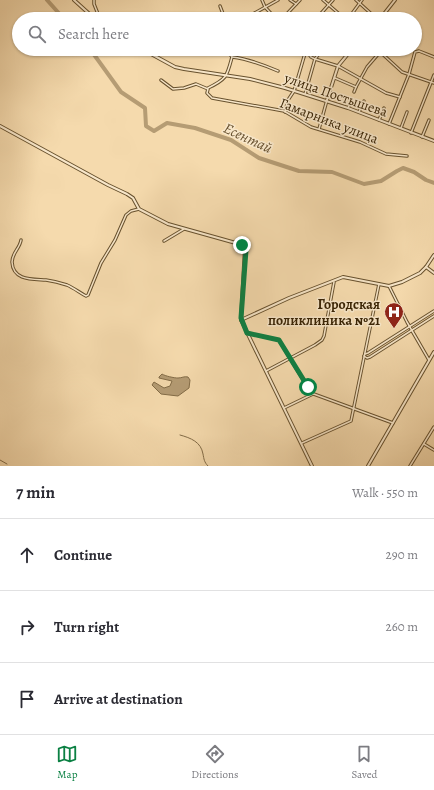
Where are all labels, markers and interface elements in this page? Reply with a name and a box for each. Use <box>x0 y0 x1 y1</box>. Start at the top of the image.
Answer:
search box <box>12 12 422 56</box>
icon: search <box>26 23 48 45</box>
text: Search here <box>58 24 129 44</box>
street label: улица Постышева <box>281 68 391 122</box>
street label: Гамарника улица <box>277 93 381 149</box>
water label: Есентай <box>220 118 276 158</box>
route end <box>233 236 251 254</box>
place label: Городская поликлиника №21 <box>268 295 380 330</box>
hospital icon: Городская поликлиника №21 <box>383 301 405 329</box>
route start <box>299 378 317 396</box>
text: 7 min <box>16 481 55 504</box>
text: Walk · 550 m <box>352 484 418 501</box>
icon: ahead <box>16 544 38 566</box>
text: Continue <box>54 545 112 565</box>
text: 290 m <box>386 546 418 563</box>
icon: right <box>16 616 38 638</box>
text: Turn right <box>54 617 119 637</box>
text: 260 m <box>385 618 418 635</box>
icon: arrive <box>16 688 38 710</box>
text: Arrive at destination <box>54 689 183 709</box>
tab: Map <box>56 743 78 782</box>
tab: Directions <box>191 743 239 782</box>
tab: Saved <box>351 743 378 782</box>

